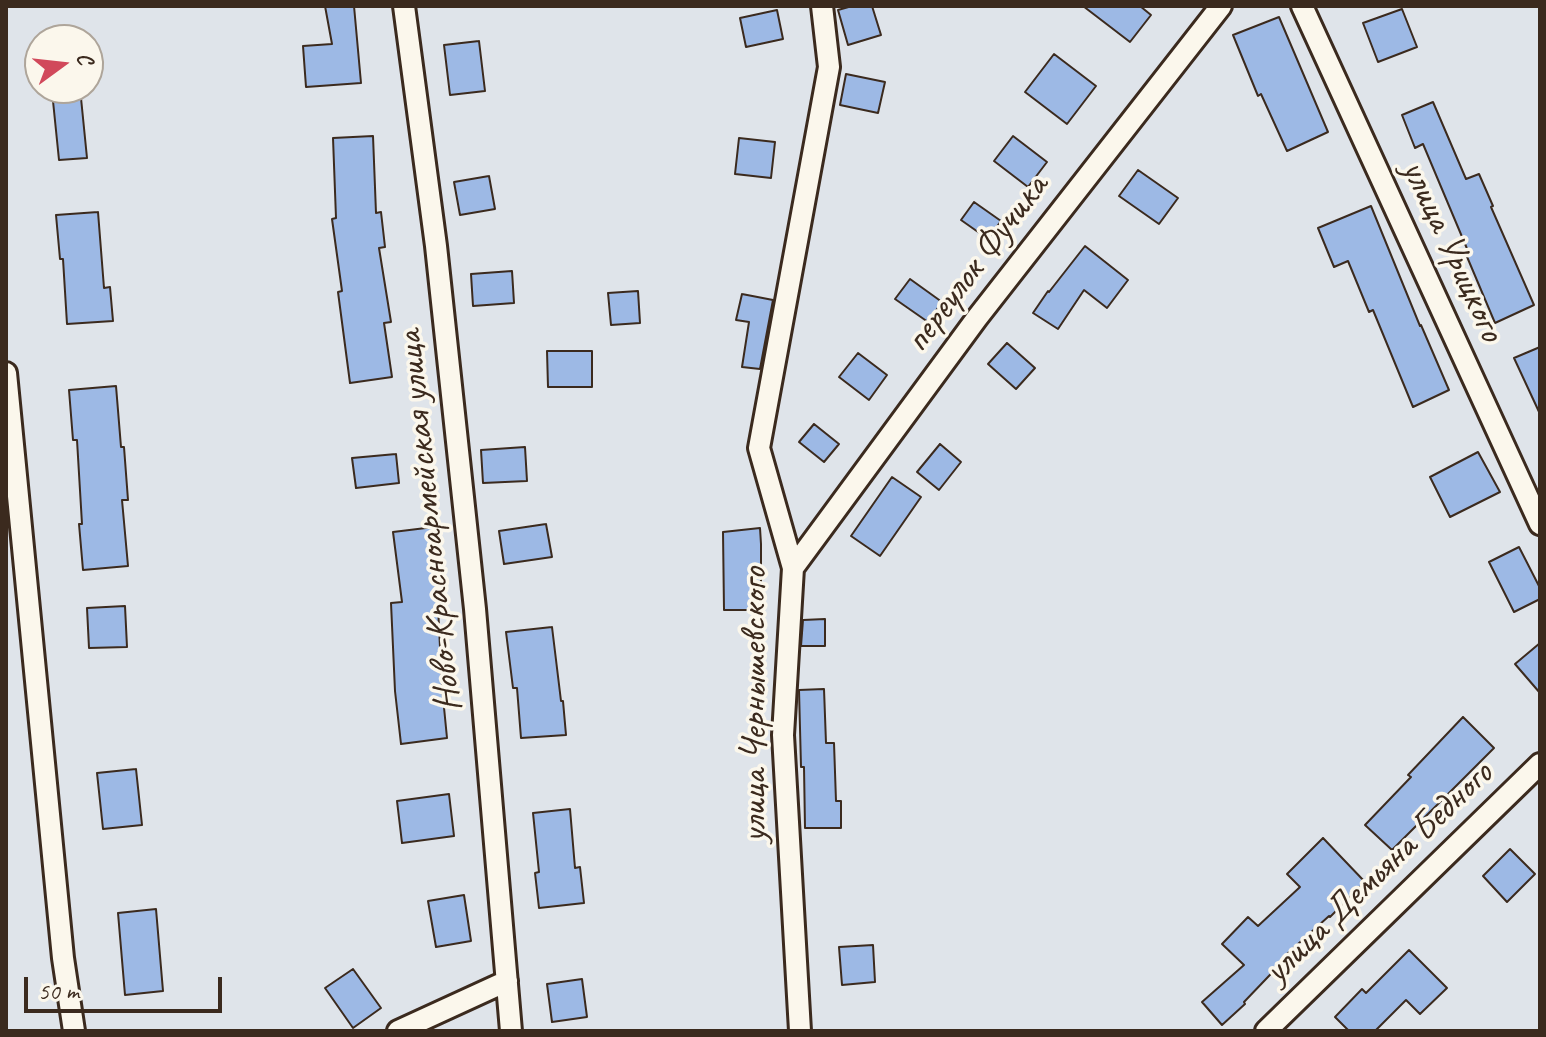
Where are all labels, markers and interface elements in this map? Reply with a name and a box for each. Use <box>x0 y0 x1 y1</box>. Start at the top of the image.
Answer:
north arrow <box>24 24 104 104</box>
text: С <box>70 49 100 67</box>
street label: улица Урицкого <box>1390 153 1514 349</box>
street label: переулок Фучика <box>895 166 1059 362</box>
street label: Ново-Красноармейская улица <box>387 328 473 714</box>
street label: улица Чернышевского <box>732 567 778 843</box>
street label: улица Демьяна Бедного <box>1255 752 1503 994</box>
scale bar <box>28 961 226 1011</box>
text: 50 m <box>38 976 79 1006</box>

